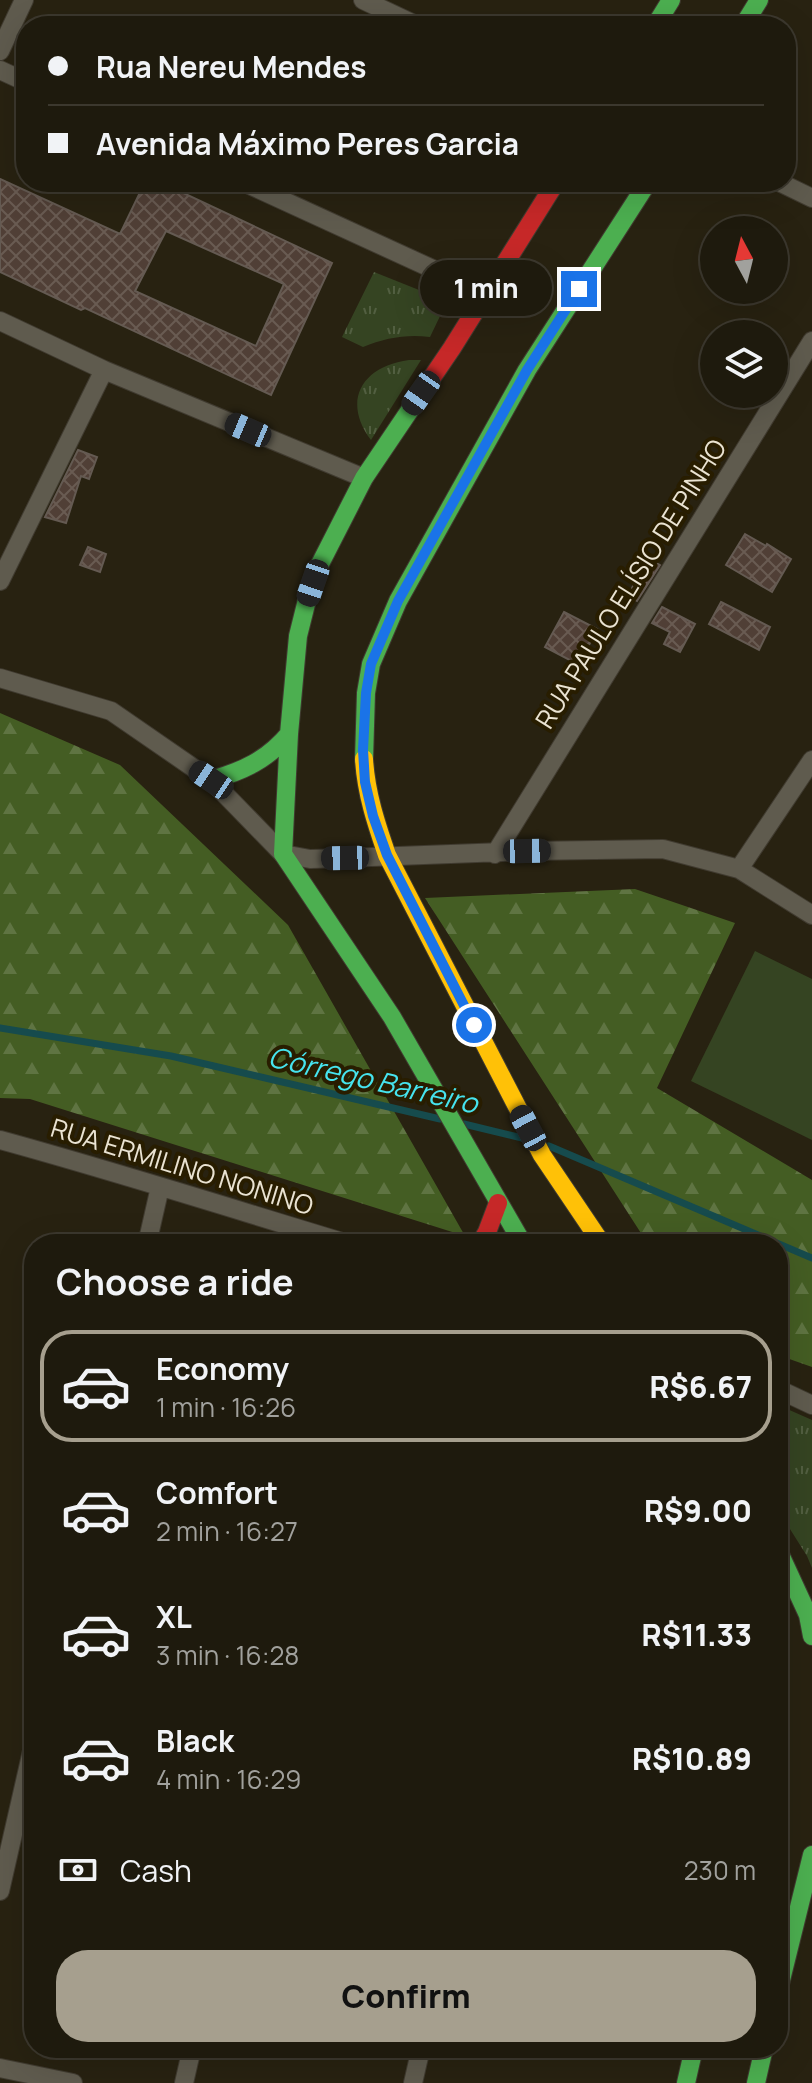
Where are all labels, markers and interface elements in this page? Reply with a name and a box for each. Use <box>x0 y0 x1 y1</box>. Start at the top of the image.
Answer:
text: Rua Nereu Mendes <box>96 46 367 87</box>
text: Avenida Máximo Peres Garcia <box>96 123 519 164</box>
north arrow <box>700 216 788 304</box>
map controls <box>700 216 788 408</box>
callout: 1 min <box>419 261 551 317</box>
text: 1 min <box>453 270 519 306</box>
route end <box>561 271 597 307</box>
button: layers <box>700 320 788 408</box>
car <box>397 366 445 420</box>
car <box>221 410 275 450</box>
street label: RUA PAULO ELÍSIO DE PINHO <box>526 432 734 735</box>
car <box>294 556 332 610</box>
car <box>184 757 238 803</box>
car <box>503 839 551 863</box>
car <box>321 846 369 870</box>
route start <box>456 1007 492 1043</box>
water label: Córrego Barreiro <box>265 1036 483 1122</box>
car <box>506 1101 550 1155</box>
street label: RUA ERMILINO NONINO <box>47 1109 318 1223</box>
text: Choose a ride <box>56 1257 294 1306</box>
text: Economy <box>156 1348 289 1389</box>
icon: car <box>60 1350 132 1422</box>
text: R$6.67 <box>649 1366 752 1407</box>
text: 1 min · 16:26 <box>156 1389 296 1425</box>
text: Comfort <box>156 1472 278 1513</box>
icon: car <box>60 1474 132 1546</box>
text: R$9.00 <box>644 1490 752 1531</box>
text: 2 min · 16:27 <box>156 1513 298 1549</box>
text: XL <box>156 1596 192 1637</box>
icon: car <box>60 1598 132 1670</box>
text: R$11.33 <box>642 1614 752 1655</box>
text: 3 min · 16:28 <box>156 1637 299 1673</box>
text: Black <box>156 1720 234 1761</box>
icon: car <box>60 1722 132 1794</box>
text: R$10.89 <box>632 1738 752 1779</box>
text: 4 min · 16:29 <box>156 1761 301 1797</box>
icon: cash <box>56 1848 100 1892</box>
text: Cash <box>120 1850 192 1891</box>
text: 230 m <box>684 1852 756 1888</box>
button: Confirm <box>56 1950 756 2042</box>

